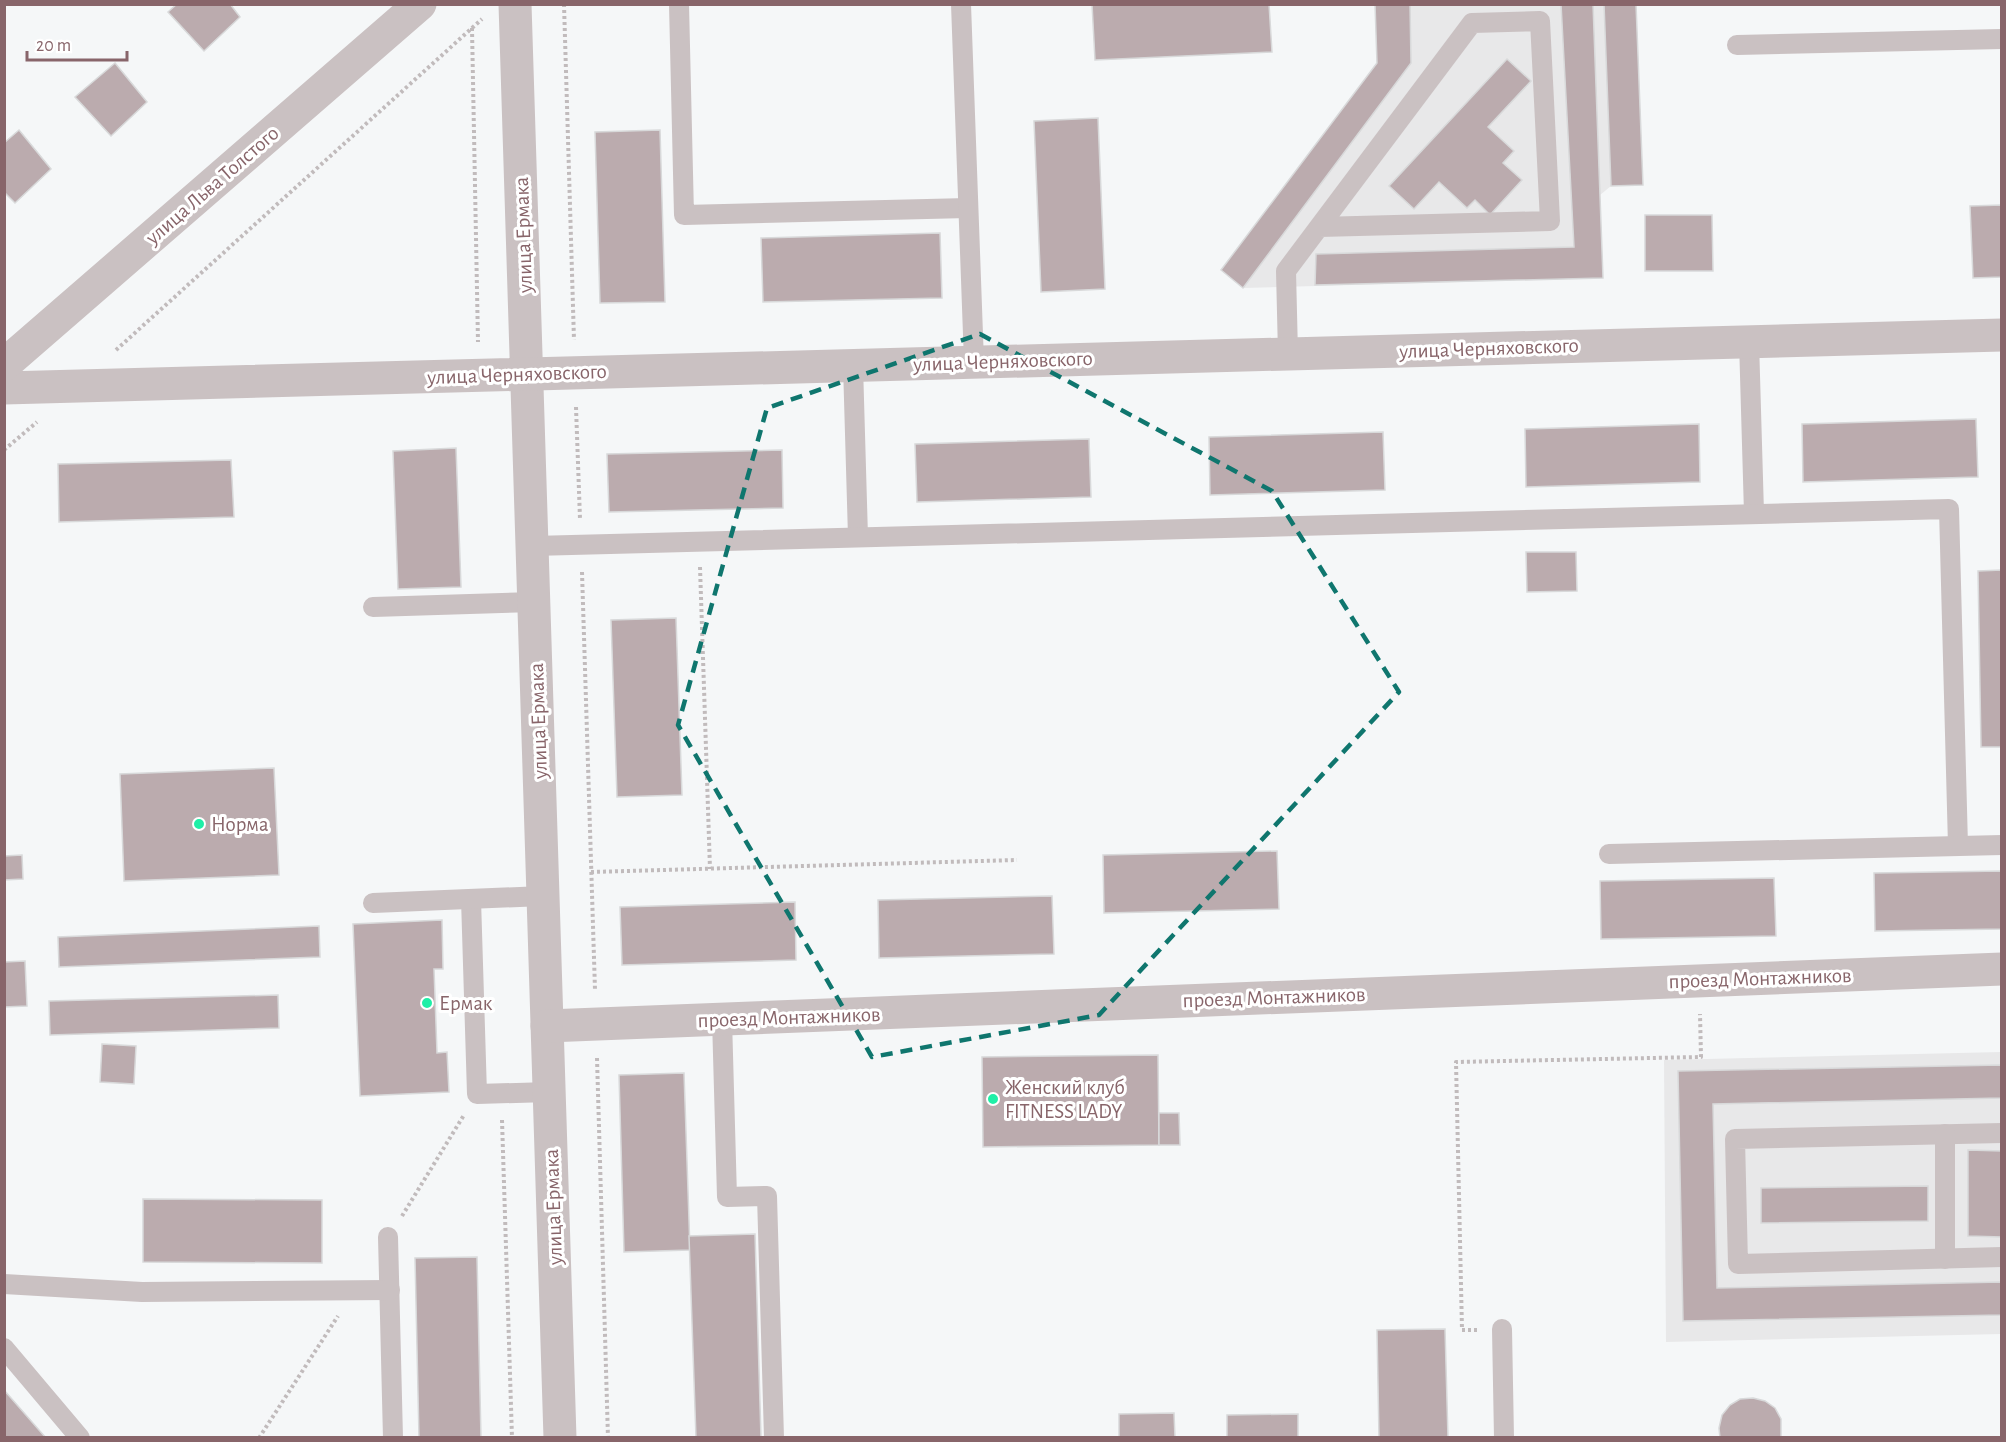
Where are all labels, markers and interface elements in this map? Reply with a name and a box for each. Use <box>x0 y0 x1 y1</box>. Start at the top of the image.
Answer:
scale bar <box>27 24 128 62</box>
text: 20 m <box>36 37 71 55</box>
street label: улица Льва Толстого <box>141 122 283 249</box>
street label: улица Ермака <box>511 176 536 294</box>
street label: улица Черняховского <box>1398 335 1579 362</box>
street label: улица Черняховского <box>912 348 1093 375</box>
street label: улица Черняховского <box>426 361 607 388</box>
street label: улица Ермака <box>526 662 551 780</box>
place label: Норма <box>211 814 269 835</box>
marker: Норма <box>192 817 206 831</box>
street label: проезд Монтажников <box>1668 965 1852 992</box>
street label: проезд Монтажников <box>1182 984 1366 1011</box>
place label: Ермак <box>439 993 493 1014</box>
marker: Ермак <box>420 996 434 1010</box>
street label: проезд Монтажников <box>697 1004 881 1031</box>
place label: Женский клуб FITNESS LADY <box>1005 1077 1125 1122</box>
marker: Женский клуб FITNESS LADY <box>986 1092 1000 1106</box>
street label: улица Ермака <box>541 1148 566 1266</box>

